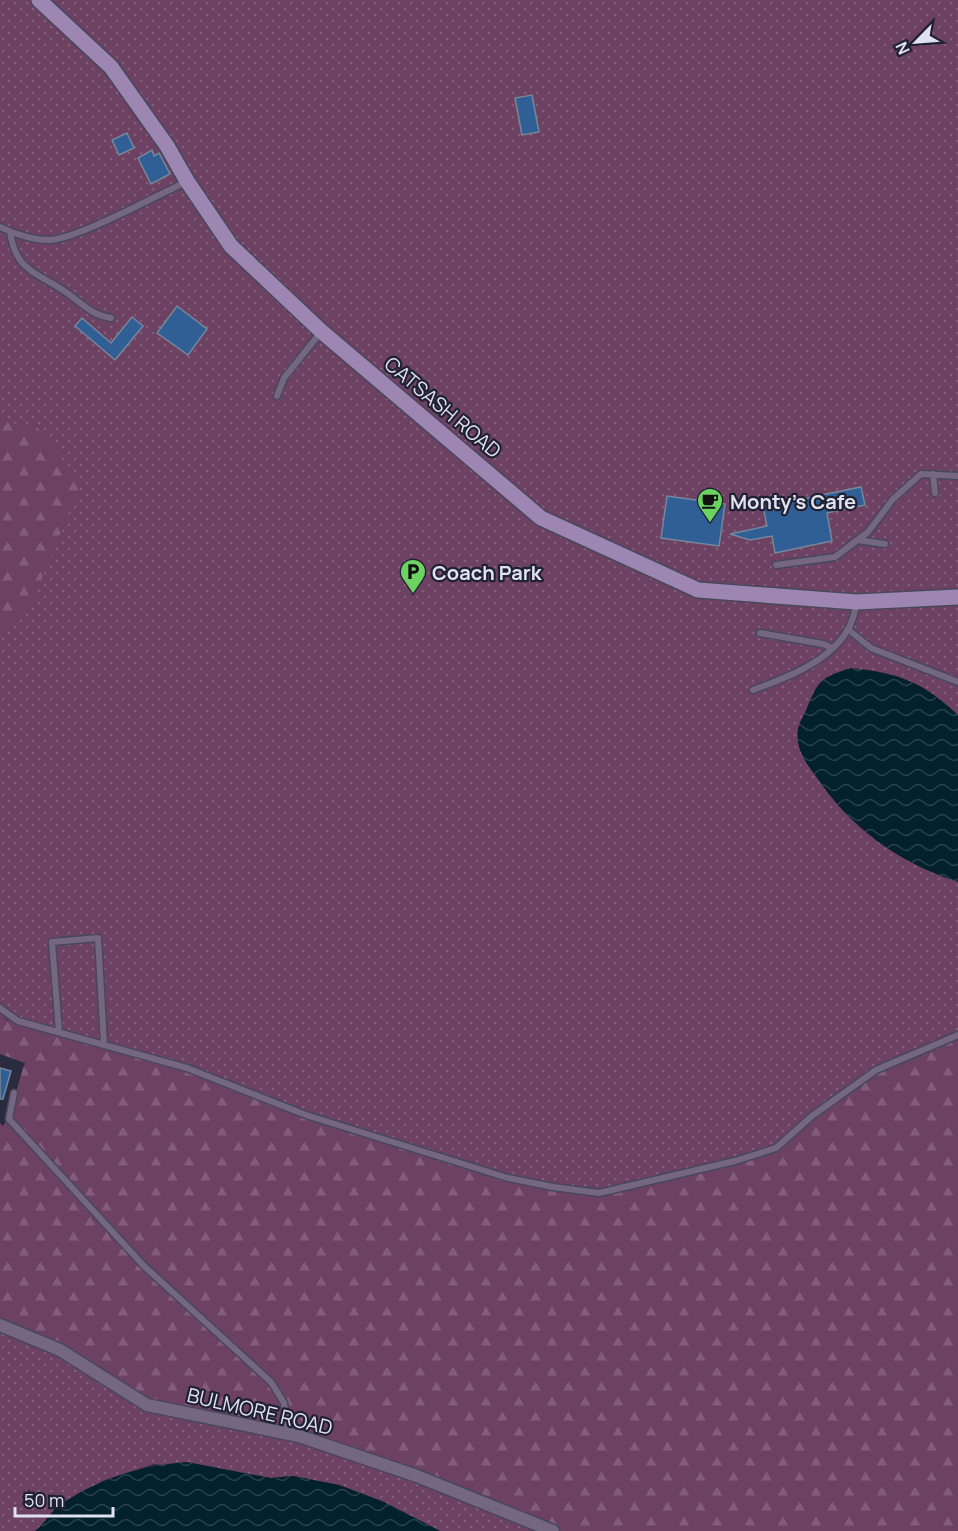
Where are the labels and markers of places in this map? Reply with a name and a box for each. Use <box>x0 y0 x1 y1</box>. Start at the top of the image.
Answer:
cafe icon: Monty's Cafe <box>695 486 725 524</box>
place label: Monty's Cafe <box>730 488 856 515</box>
parking icon: Coach Park <box>398 557 428 595</box>
place label: Coach Park <box>432 559 543 586</box>

